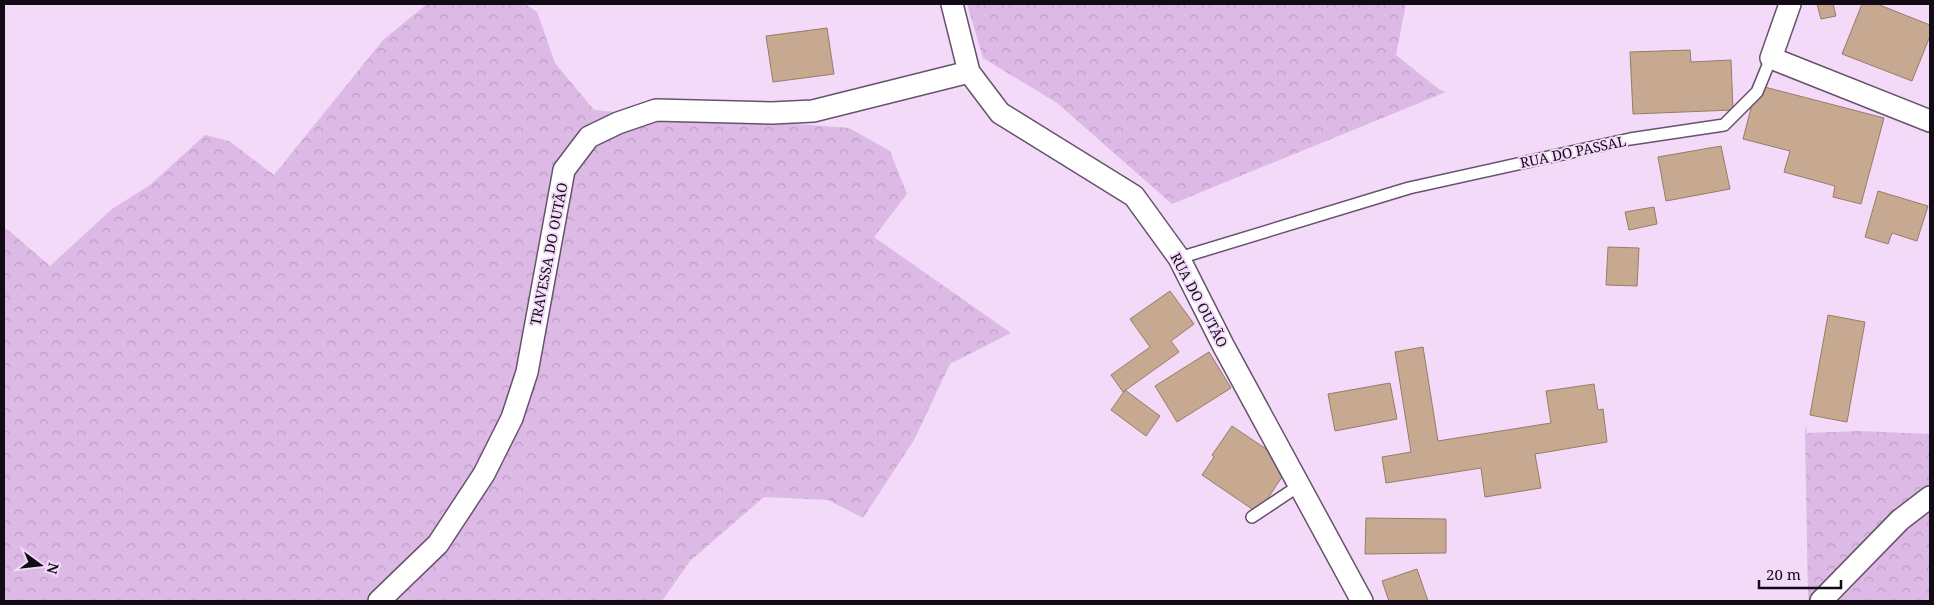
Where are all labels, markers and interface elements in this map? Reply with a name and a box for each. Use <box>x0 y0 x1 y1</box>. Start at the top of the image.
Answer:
street label: RUA DO PASSAL <box>1518 131 1628 172</box>
street label: TRAVESSA DO OUTÃO <box>525 181 572 327</box>
street label: RUA DO OUTÃO <box>1166 249 1232 350</box>
north arrow <box>15 540 65 590</box>
scale bar <box>1759 558 1842 590</box>
text: N <box>42 561 64 576</box>
text: 20 m <box>1766 564 1801 584</box>

